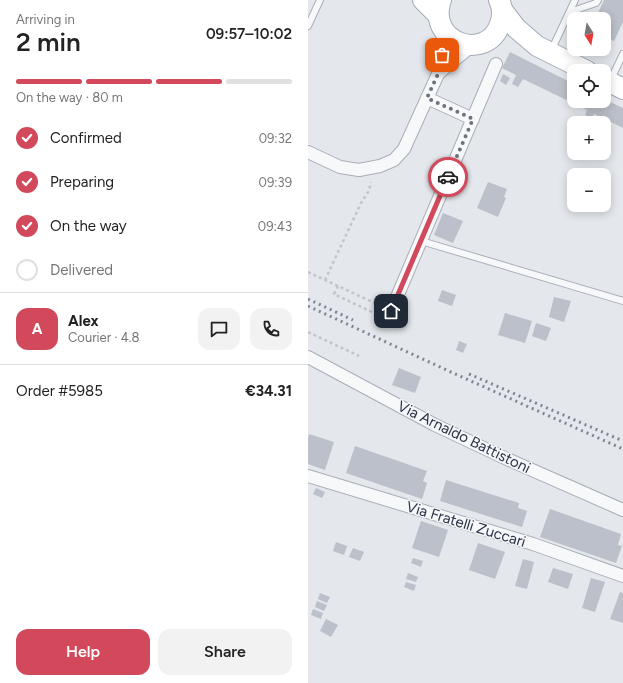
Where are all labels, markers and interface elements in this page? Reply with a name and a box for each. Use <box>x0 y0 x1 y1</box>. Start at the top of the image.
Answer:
text: Arriving in <box>16 12 75 27</box>
north arrow <box>567 12 611 56</box>
map controls <box>567 12 611 212</box>
text: 09:57–10:02 <box>206 25 292 43</box>
text: 2 min <box>16 26 81 58</box>
pin <box>425 38 459 72</box>
icon: bag <box>431 44 453 66</box>
button: locate <box>567 64 611 108</box>
text: On the way · 80 m <box>16 90 123 105</box>
button: + <box>567 116 611 160</box>
icon: check <box>16 127 38 149</box>
text: Confirmed <box>50 129 122 147</box>
text: 09:32 <box>259 131 292 146</box>
courier <box>428 157 468 197</box>
icon: car <box>437 166 459 188</box>
button: − <box>567 168 611 212</box>
icon: check <box>16 171 38 193</box>
text: Preparing <box>50 173 114 191</box>
text: 09:39 <box>259 175 292 190</box>
icon: check <box>16 215 38 237</box>
text: On the way <box>50 217 127 235</box>
text: 09:43 <box>258 219 292 234</box>
text: Delivered <box>50 261 113 279</box>
pin <box>374 294 408 328</box>
icon: home <box>380 300 402 322</box>
button: chat <box>198 308 240 350</box>
button: phone <box>250 308 292 350</box>
text: Alex <box>68 312 98 330</box>
text: A <box>32 320 42 338</box>
text: Courier · 4.8 <box>68 330 140 345</box>
text: Order #5985 <box>16 382 103 400</box>
text: €34.31 <box>245 382 292 400</box>
street label: Via Arnaldo Battistoni <box>395 397 533 477</box>
street label: Via Fratelli Zuccari <box>404 497 528 551</box>
button: Help <box>16 629 150 675</box>
button: Share <box>158 629 292 675</box>

